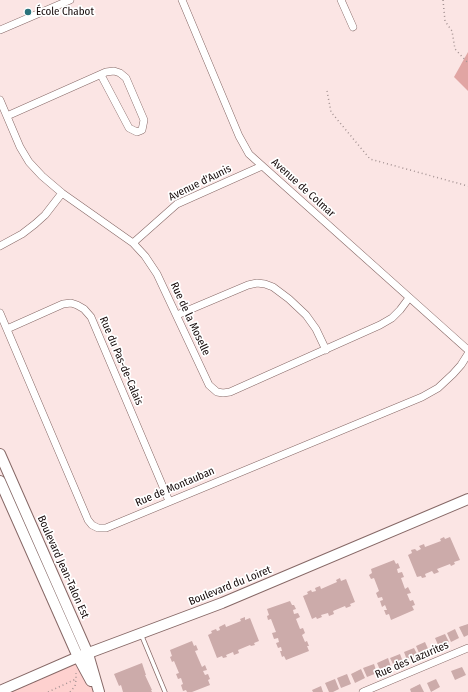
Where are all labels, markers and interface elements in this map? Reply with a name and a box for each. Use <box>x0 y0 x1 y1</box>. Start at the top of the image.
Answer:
place label: École Chabot <box>36 5 94 19</box>
marker: École Chabot <box>23 7 33 17</box>
street label: Avenue de Colmar <box>268 156 338 220</box>
street label: Avenue d'Aunis <box>166 162 234 204</box>
street label: Rue de la Moselle <box>167 280 213 358</box>
street label: Rue du Pas-de-Calais <box>96 315 146 407</box>
street label: Rue de Montauban <box>133 464 217 510</box>
street label: Boulevard Jean-Talon Est <box>34 514 92 620</box>
street label: Boulevard du Loiret <box>187 563 273 609</box>
street label: Rue des Lazurites <box>373 639 451 681</box>

